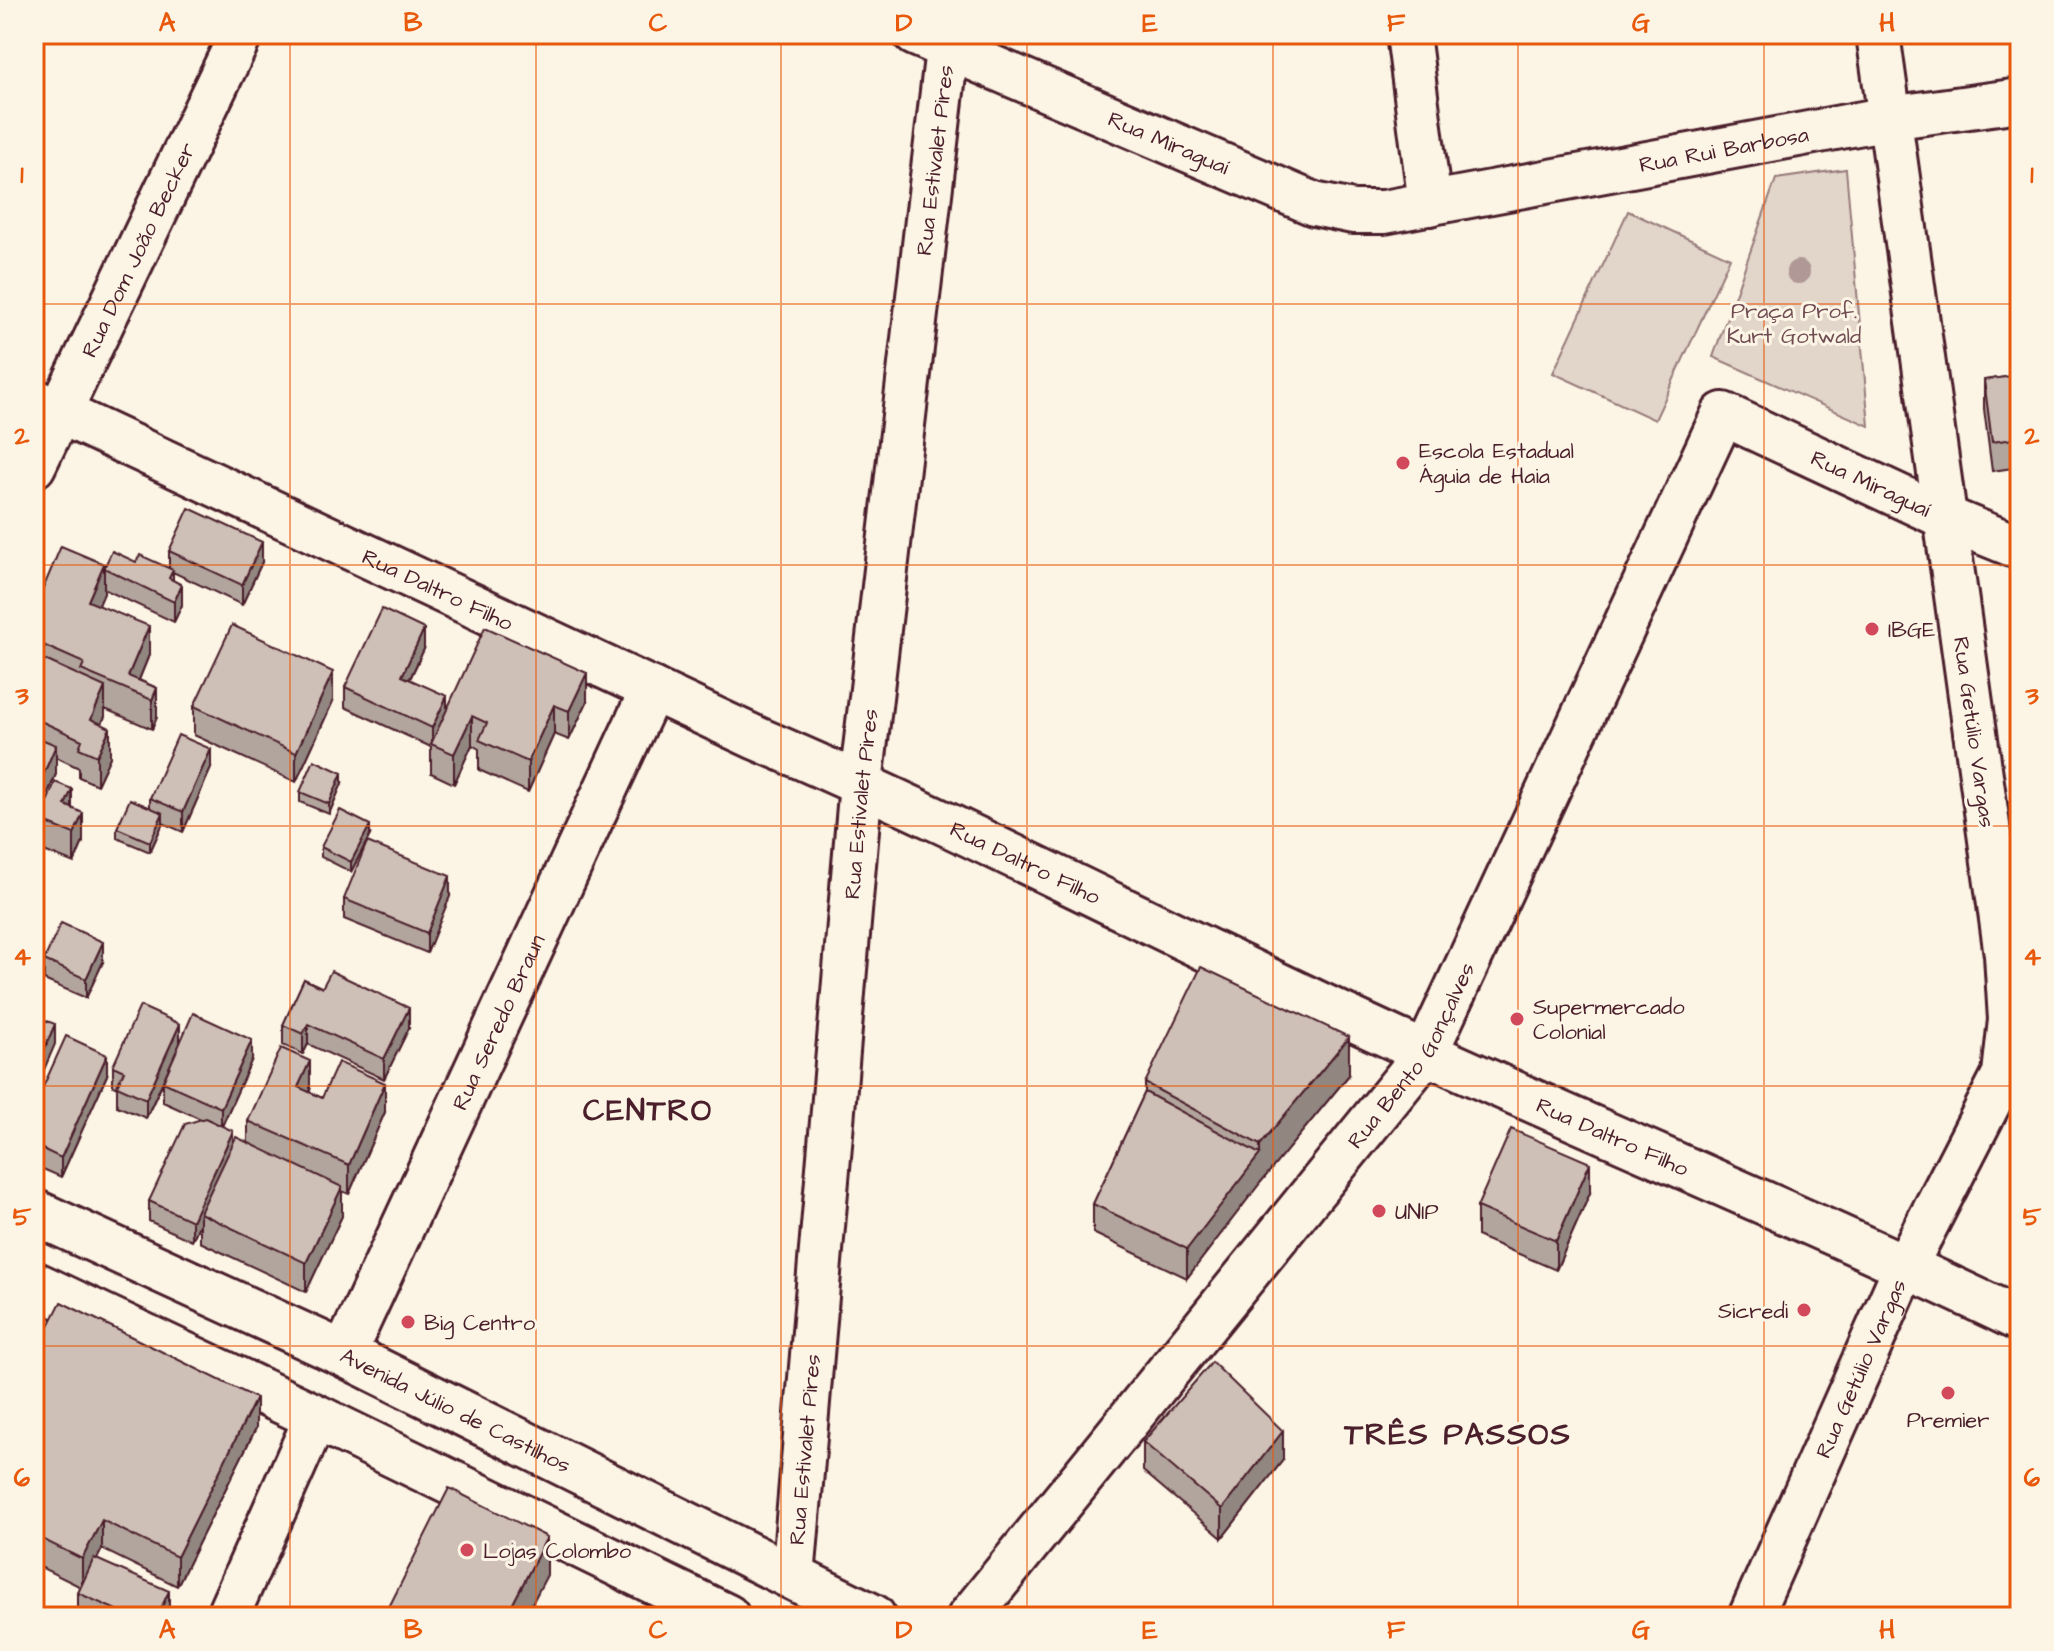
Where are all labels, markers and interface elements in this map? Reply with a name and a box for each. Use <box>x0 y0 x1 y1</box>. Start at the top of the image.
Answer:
text: A <box>159 5 176 41</box>
text: B <box>404 5 423 41</box>
text: C <box>649 5 668 41</box>
text: D <box>896 5 913 41</box>
text: E <box>1142 5 1158 41</box>
text: F <box>1387 5 1406 41</box>
text: G <box>1632 5 1650 41</box>
text: H <box>1879 5 1895 41</box>
street label: Rua Estivalet Pires <box>909 63 962 257</box>
street label: Rua Miraguaí <box>1103 104 1234 183</box>
street label: Rua Rui Barbosa <box>1637 119 1811 181</box>
street label: Rua Dom João Becker <box>74 138 204 363</box>
text: 1 <box>20 157 24 193</box>
text: 1 <box>2030 157 2034 193</box>
park label: Praça Prof. Kurt Gotwald <box>1727 296 1861 352</box>
text: 2 <box>14 418 30 454</box>
text: 2 <box>2024 418 2040 454</box>
place label: Escola Estadual Águia de Haia <box>1419 436 1574 493</box>
street label: Rua Miraguaí <box>1806 443 1936 526</box>
marker: Escola Estadual Águia de Haia <box>1394 454 1412 472</box>
street label: Rua Daltro Filho <box>357 542 518 639</box>
place label: IBGE <box>1888 615 1935 646</box>
marker: IBGE <box>1863 620 1881 638</box>
street label: Rua Getúlio Vargas <box>1944 635 2002 830</box>
text: 3 <box>14 678 29 714</box>
text: 3 <box>2024 678 2039 714</box>
street label: Rua Estivalet Pires <box>837 707 887 901</box>
street label: Rua Daltro Filho <box>945 814 1106 913</box>
street label: Rua Seredo Braun <box>445 930 553 1116</box>
text: 4 <box>13 939 31 975</box>
text: 4 <box>2023 939 2041 975</box>
street label: Rua Bento Gonçalves <box>1341 958 1483 1156</box>
place label: Supermercado Colonial <box>1533 992 1685 1048</box>
marker: Supermercado Colonial <box>1508 1010 1526 1028</box>
district label: CENTRO <box>583 1090 713 1132</box>
street label: Rua Daltro Filho <box>1531 1090 1694 1185</box>
place label: UNIP <box>1395 1197 1439 1228</box>
text: 5 <box>13 1199 32 1235</box>
text: 5 <box>2023 1199 2042 1235</box>
marker: UNIP <box>1370 1202 1388 1220</box>
street label: Rua Getúlio Vargas <box>1808 1275 1915 1463</box>
place label: Sicredi <box>1718 1296 1788 1327</box>
marker: Sicredi <box>1795 1301 1813 1319</box>
place label: Big Centro <box>424 1308 536 1340</box>
marker: Big Centro <box>399 1313 417 1331</box>
street label: Avenida Júlio de Castilhos <box>335 1341 576 1481</box>
street label: Rua Estivalet Pires <box>782 1353 829 1546</box>
marker: Premier <box>1939 1384 1957 1402</box>
place label: Premier <box>1907 1405 1989 1436</box>
district label: TRÊS PASSOS <box>1343 1414 1572 1456</box>
text: 6 <box>14 1460 31 1496</box>
text: 6 <box>2024 1460 2041 1496</box>
place label: Lojas Colombo <box>483 1536 632 1567</box>
marker: Lojas Colombo <box>458 1541 476 1559</box>
text: A <box>159 1612 176 1648</box>
text: B <box>404 1612 423 1648</box>
text: C <box>649 1612 668 1648</box>
text: D <box>896 1612 913 1648</box>
text: E <box>1142 1612 1158 1648</box>
text: F <box>1387 1612 1406 1648</box>
text: G <box>1632 1612 1650 1648</box>
text: H <box>1879 1612 1895 1648</box>

